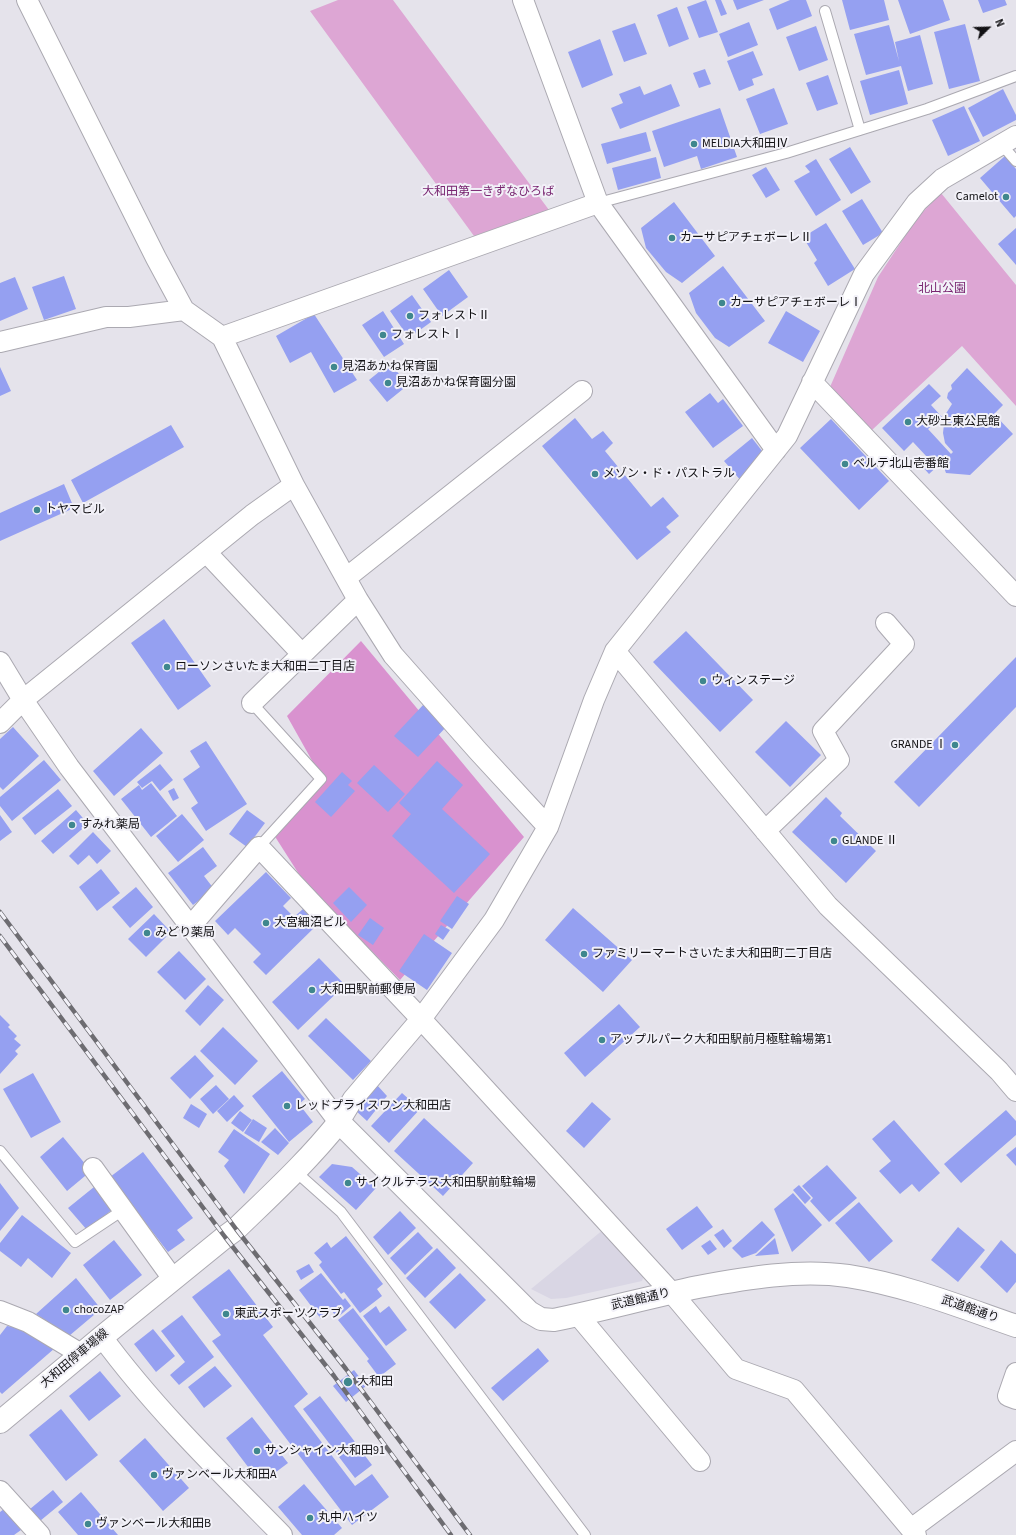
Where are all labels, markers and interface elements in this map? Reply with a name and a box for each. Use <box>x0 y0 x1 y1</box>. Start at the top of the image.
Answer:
north arrow <box>968 8 1008 48</box>
text: N <box>991 17 1008 29</box>
place label: MELDIA大和田Ⅳ <box>702 137 788 151</box>
marker: MELDIA大和田Ⅳ <box>689 139 699 149</box>
park label: 大和田第一きずなひろば <box>422 185 554 199</box>
place label: Camelot <box>956 190 998 204</box>
marker: Camelot <box>1001 192 1011 202</box>
place label: カーサピアチェボーレⅡ <box>680 231 812 245</box>
marker: カーサピアチェボーレⅡ <box>667 233 677 243</box>
park label: 北山公園 <box>918 282 966 296</box>
place label: カーサピアチェボーレⅠ <box>730 296 862 310</box>
marker: カーサピアチェボーレⅠ <box>717 298 727 308</box>
place label: フォレストⅡ <box>418 309 490 323</box>
marker: フォレストⅡ <box>405 311 415 321</box>
place label: フォレストⅠ <box>391 328 463 342</box>
marker: フォレストⅠ <box>378 330 388 340</box>
place label: 見沼あかね保育園 <box>342 360 438 374</box>
marker: 見沼あかね保育園 <box>329 362 339 372</box>
place label: 見沼あかね保育園分園 <box>396 376 516 390</box>
marker: 見沼あかね保育園分園 <box>383 378 393 388</box>
place label: 大砂土東公民館 <box>916 415 1000 429</box>
marker: 大砂土東公民館 <box>903 417 913 427</box>
place label: ベルテ北山壱番館 <box>853 457 949 471</box>
marker: ベルテ北山壱番館 <box>840 459 850 469</box>
place label: メゾン・ド・パストラル <box>603 467 735 481</box>
marker: メゾン・ド・パストラル <box>590 469 600 479</box>
place label: トヤマビル <box>45 503 105 517</box>
marker: トヤマビル <box>32 505 42 515</box>
place label: ローソンさいたま大和田二丁目店 <box>175 660 355 674</box>
marker: ローソンさいたま大和田二丁目店 <box>162 662 172 672</box>
place label: ウィンステージ <box>711 674 795 688</box>
marker: ウィンステージ <box>698 676 708 686</box>
place label: GRANDE Ⅰ <box>890 738 947 752</box>
marker: GRANDE Ⅰ <box>950 740 960 750</box>
place label: すみれ薬局 <box>80 818 140 832</box>
marker: すみれ薬局 <box>67 820 77 830</box>
place label: GLANDE Ⅱ <box>842 834 898 848</box>
marker: GLANDE Ⅱ <box>829 836 839 846</box>
place label: 大宮細沼ビル <box>274 916 346 930</box>
marker: 大宮細沼ビル <box>261 918 271 928</box>
place label: みどり薬局 <box>155 926 215 940</box>
marker: みどり薬局 <box>142 928 152 938</box>
place label: ファミリーマートさいたま大和田町二丁目店 <box>592 947 832 961</box>
marker: ファミリーマートさいたま大和田町二丁目店 <box>579 949 589 959</box>
place label: 大和田駅前郵便局 <box>320 983 416 997</box>
marker: 大和田駅前郵便局 <box>307 985 317 995</box>
place label: アップルパーク大和田駅前月極駐輪場第1 <box>610 1033 832 1047</box>
marker: アップルパーク大和田駅前月極駐輪場第1 <box>597 1035 607 1045</box>
place label: レッドプライスワン大和田店 <box>295 1099 451 1113</box>
marker: レッドプライスワン大和田店 <box>282 1101 292 1111</box>
place label: サイクルテラス大和田駅前駐輪場 <box>356 1176 536 1190</box>
marker: サイクルテラス大和田駅前駐輪場 <box>343 1178 353 1188</box>
street label: 武道館通り <box>610 1286 672 1314</box>
street label: 武道館通り <box>939 1293 1001 1327</box>
place label: chocoZAP <box>74 1303 124 1317</box>
marker: chocoZAP <box>61 1305 71 1315</box>
place label: 東武スポーツクラブ <box>234 1307 342 1321</box>
marker: 東武スポーツクラブ <box>221 1309 231 1319</box>
street label: 大和田停車場線 <box>38 1326 112 1392</box>
place label: 大和田 <box>357 1375 393 1389</box>
marker: 大和田 <box>342 1376 354 1388</box>
place label: サンシャイン大和田91 <box>265 1444 385 1458</box>
marker: サンシャイン大和田91 <box>252 1446 262 1456</box>
place label: ヴァンベール大和田A <box>162 1468 277 1482</box>
marker: ヴァンベール大和田A <box>149 1470 159 1480</box>
place label: 丸中ハイツ <box>318 1511 378 1525</box>
marker: 丸中ハイツ <box>305 1513 315 1523</box>
place label: ヴァンベール大和田B <box>96 1517 211 1531</box>
marker: ヴァンベール大和田B <box>83 1519 93 1529</box>

